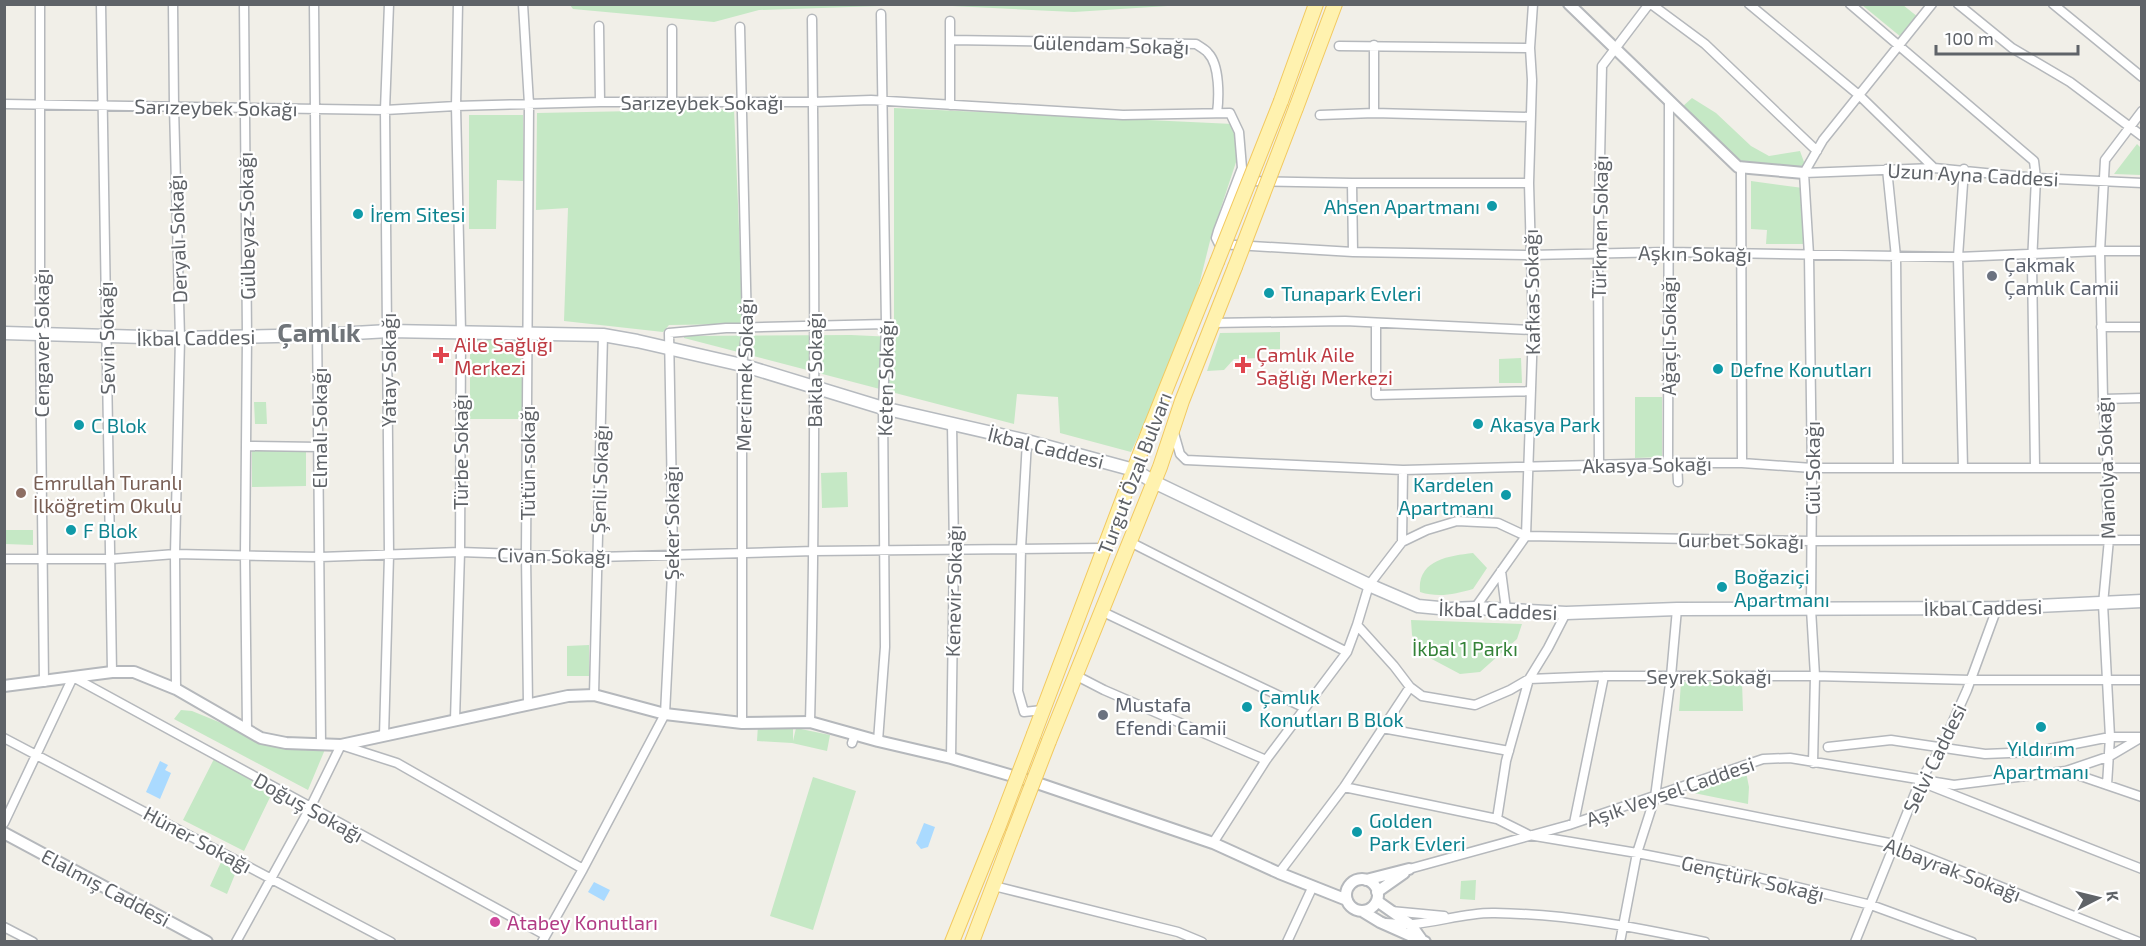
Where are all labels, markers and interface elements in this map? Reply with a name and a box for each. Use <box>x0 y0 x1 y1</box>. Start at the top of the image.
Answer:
scale bar <box>1936 18 2078 56</box>
text: 100 m <box>1945 27 1994 49</box>
street label: Gülendam Sokağı <box>1032 29 1190 59</box>
street label: Sarızeybek Sokağı <box>620 90 784 114</box>
street label: Sarızeybek Sokağı <box>134 94 298 120</box>
street label: Gülbeyaz Sokağı <box>233 152 259 300</box>
street label: Türkmen Sokağı <box>1586 155 1612 299</box>
street label: Uzun Ayna Caddesi <box>1887 158 2059 190</box>
street label: Deryalı Sokağı <box>163 174 191 304</box>
place label: Ahsen Apartmanı <box>1324 194 1480 218</box>
marker: Ahsen Apartmanı <box>1485 199 1499 213</box>
place label: İrem Sitesi <box>370 202 465 226</box>
marker: İrem Sitesi <box>351 207 365 221</box>
street label: Kafkas Sokağı <box>1518 229 1544 355</box>
street label: Aşkın Sokağı <box>1638 240 1752 267</box>
place label: Çakmak Çamlık Camii <box>2004 252 2119 300</box>
street label: Cengaver Sokağı <box>29 269 53 417</box>
marker: Çakmak Çamlık Camii <box>1985 269 1999 283</box>
street label: Ağaçlı Sokağı <box>1656 276 1681 396</box>
street label: Sevin Sokağı <box>93 281 119 395</box>
place label: Tunapark Evleri <box>1281 281 1421 305</box>
marker: Tunapark Evleri <box>1262 286 1276 300</box>
street label: Mercimek Sokağı <box>731 298 757 452</box>
street label: Yatay Sokağı <box>376 313 400 427</box>
street label: Bakla Sokağı <box>802 313 826 427</box>
district label: Çamlık <box>277 316 361 349</box>
street label: Keten Sokağı <box>872 319 898 437</box>
street label: İkbal Caddesi <box>136 324 256 350</box>
place label: Aile Sağlığı Merkezi <box>454 332 553 379</box>
place label: Çamlık Aile Sağlığı Merkezi <box>1256 342 1393 389</box>
marker: Aile Sağlığı Merkezi <box>432 346 450 364</box>
marker: Çamlık Aile Sağlığı Merkezi <box>1234 356 1252 374</box>
place label: Defne Konutları <box>1730 357 1872 381</box>
marker: Defne Konutları <box>1711 362 1725 376</box>
street label: Elmalı Sokağı <box>307 368 331 488</box>
street label: Turgut Özal Bulvarı <box>1092 388 1176 558</box>
street label: Türbe Sokağı <box>448 394 472 510</box>
street label: Manolya Sokağı <box>2091 396 2119 540</box>
street label: Tütün sokağı <box>515 405 539 521</box>
place label: Akasya Park <box>1490 412 1601 436</box>
place label: C Blok <box>91 413 147 437</box>
marker: Akasya Park <box>1471 417 1485 431</box>
marker: C Blok <box>72 418 86 432</box>
street label: İkbal Caddesi <box>985 421 1107 473</box>
street label: Gül Sokağı <box>1800 421 1824 515</box>
street label: Şenli Sokağı <box>585 424 614 534</box>
street label: Akasya Sokağı <box>1582 451 1712 477</box>
street label: Şeker Sokağı <box>659 466 684 580</box>
place label: Emrullah Turanlı İlköğretim Okulu <box>33 470 182 517</box>
place label: Kardelen Apartmanı <box>1398 472 1494 519</box>
marker: Emrullah Turanlı İlköğretim Okulu <box>14 486 28 500</box>
marker: Kardelen Apartmanı <box>1499 488 1513 502</box>
place label: F Blok <box>83 518 138 542</box>
marker: F Blok <box>64 523 78 537</box>
street label: Kenevir Sokağı <box>940 525 966 657</box>
street label: Gurbet Sokağı <box>1678 527 1804 553</box>
street label: Civan Sokağı <box>497 542 611 568</box>
place label: Boğaziçi Apartmanı <box>1734 564 1830 611</box>
marker: Boğaziçi Apartmanı <box>1715 580 1729 594</box>
street label: İkbal Caddesi <box>1923 594 2043 620</box>
street label: İkbal Caddesi <box>1438 596 1558 624</box>
park label: İkbal 1 Parkı <box>1412 636 1518 660</box>
street label: Seyrek Sokağı <box>1646 664 1772 688</box>
place label: Çamlık Konutları B Blok <box>1259 684 1404 731</box>
place label: Mustafa Efendi Camii <box>1115 692 1227 739</box>
street label: Selvi Caddesi <box>1897 699 1971 817</box>
marker: Çamlık Konutları B Blok <box>1240 700 1254 714</box>
marker: Mustafa Efendi Camii <box>1096 708 1110 722</box>
marker: Yıldırım Apartmanı <box>2034 720 2048 734</box>
place label: Yıldırım Apartmanı <box>1993 736 2089 783</box>
street label: Aşık Veysel Caddesi <box>1583 751 1758 832</box>
street label: Doğuş Sokağı <box>249 767 368 848</box>
street label: Hüner Sokağı <box>140 800 256 878</box>
place label: Golden Park Evleri <box>1369 808 1466 855</box>
marker: Golden Park Evleri <box>1350 825 1364 839</box>
street label: Albayrak Sokağı <box>1881 832 2025 906</box>
street label: Elalmış Caddesi <box>37 843 174 932</box>
street label: Gençtürk Sokağı <box>1679 850 1827 907</box>
north arrow <box>2068 868 2128 928</box>
text: K <box>2103 890 2124 903</box>
place label: Atabey Konutları <box>507 910 658 934</box>
marker: Atabey Konutları <box>488 915 502 929</box>

